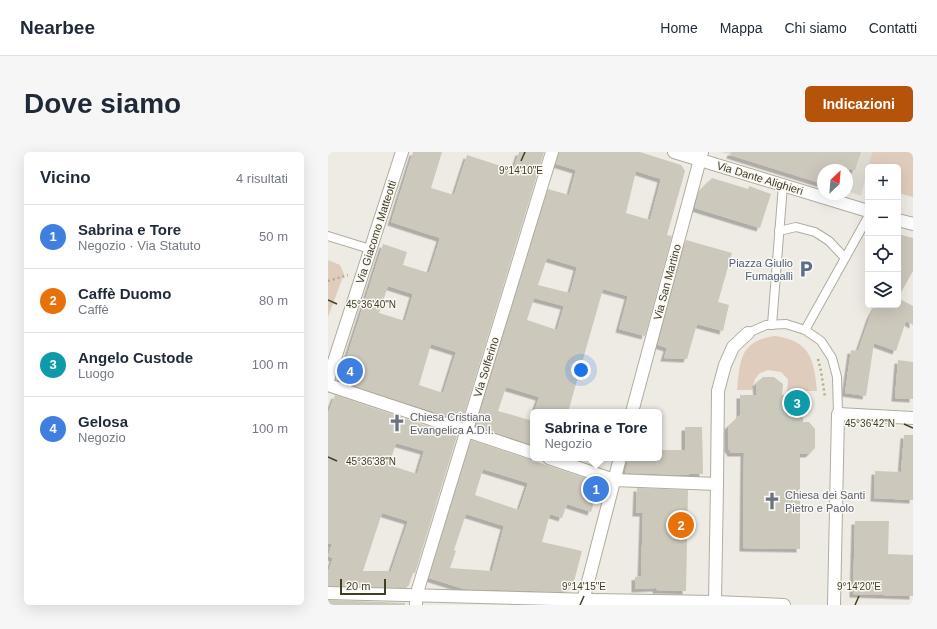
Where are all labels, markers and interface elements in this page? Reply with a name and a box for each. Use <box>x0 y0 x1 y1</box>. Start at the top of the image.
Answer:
text: Nearbee <box>20 17 95 38</box>
text: Home <box>660 20 698 36</box>
text: Mappa <box>720 20 763 36</box>
text: Chi siamo <box>785 20 847 36</box>
text: Contatti <box>869 20 917 36</box>
button: Indicazioni <box>805 86 913 122</box>
text: Dove siamo <box>24 88 181 119</box>
street label: Via Dante Alighieri <box>715 159 805 197</box>
north arrow <box>817 164 853 200</box>
map controls <box>865 164 901 308</box>
button: + <box>865 164 901 200</box>
text: 9°14'10"E <box>499 165 543 176</box>
text: Vicino <box>40 168 91 187</box>
text: 4 risultati <box>236 171 288 186</box>
street label: Via Giacomo Matteotti <box>354 179 398 285</box>
button: − <box>865 200 901 236</box>
text: Sabrina e Tore <box>78 221 181 238</box>
text: 1 <box>49 229 57 244</box>
text: 50 m <box>259 229 288 244</box>
button: locate <box>865 236 901 272</box>
text: Negozio · Via Statuto <box>78 238 201 253</box>
street label: Via San Martino <box>651 243 683 321</box>
place label: Piazza Giulio Fumagalli <box>729 257 793 282</box>
parking icon: Piazza Giulio Fumagalli <box>796 259 816 279</box>
button: layers <box>865 272 901 308</box>
text: Caffè Duomo <box>78 285 171 302</box>
text: 2 <box>49 293 57 308</box>
text: 80 m <box>259 293 288 308</box>
text: 45°36'40"N <box>346 299 396 310</box>
text: Caffè <box>78 302 109 317</box>
street label: Via Solferino <box>471 336 501 398</box>
text: Angelo Custode <box>78 349 193 366</box>
pin: 4 <box>337 356 363 386</box>
text: 3 <box>49 357 57 372</box>
text: 100 m <box>252 357 288 372</box>
your location <box>571 360 591 380</box>
text: Luogo <box>78 366 114 381</box>
pin: 3 <box>784 388 810 418</box>
popup <box>530 409 662 461</box>
place label: Chiesa Cristiana Evangelica A.D.I. <box>410 411 494 436</box>
text: Gelosa <box>78 413 128 430</box>
church icon: Chiesa Cristiana Evangelica A.D.I. <box>387 413 407 433</box>
text: 45°36'42"N <box>845 418 895 429</box>
text: Sabrina e Tore <box>544 419 648 436</box>
text: 4 <box>49 421 57 436</box>
text: 100 m <box>252 421 288 436</box>
text: Negozio <box>78 430 126 445</box>
text: Negozio <box>544 436 592 451</box>
text: 45°36'38"N <box>346 456 396 467</box>
pin: 1 <box>583 474 609 504</box>
place label: Chiesa dei Santi Pietro e Paolo <box>785 489 865 514</box>
church icon: Chiesa dei Santi Pietro e Paolo <box>762 491 782 511</box>
pin: 2 <box>668 510 694 540</box>
scale bar <box>340 577 386 596</box>
text: 20 m <box>346 580 370 592</box>
text: 9°14'15"E <box>562 581 606 592</box>
text: 9°14'20"E <box>837 581 881 592</box>

